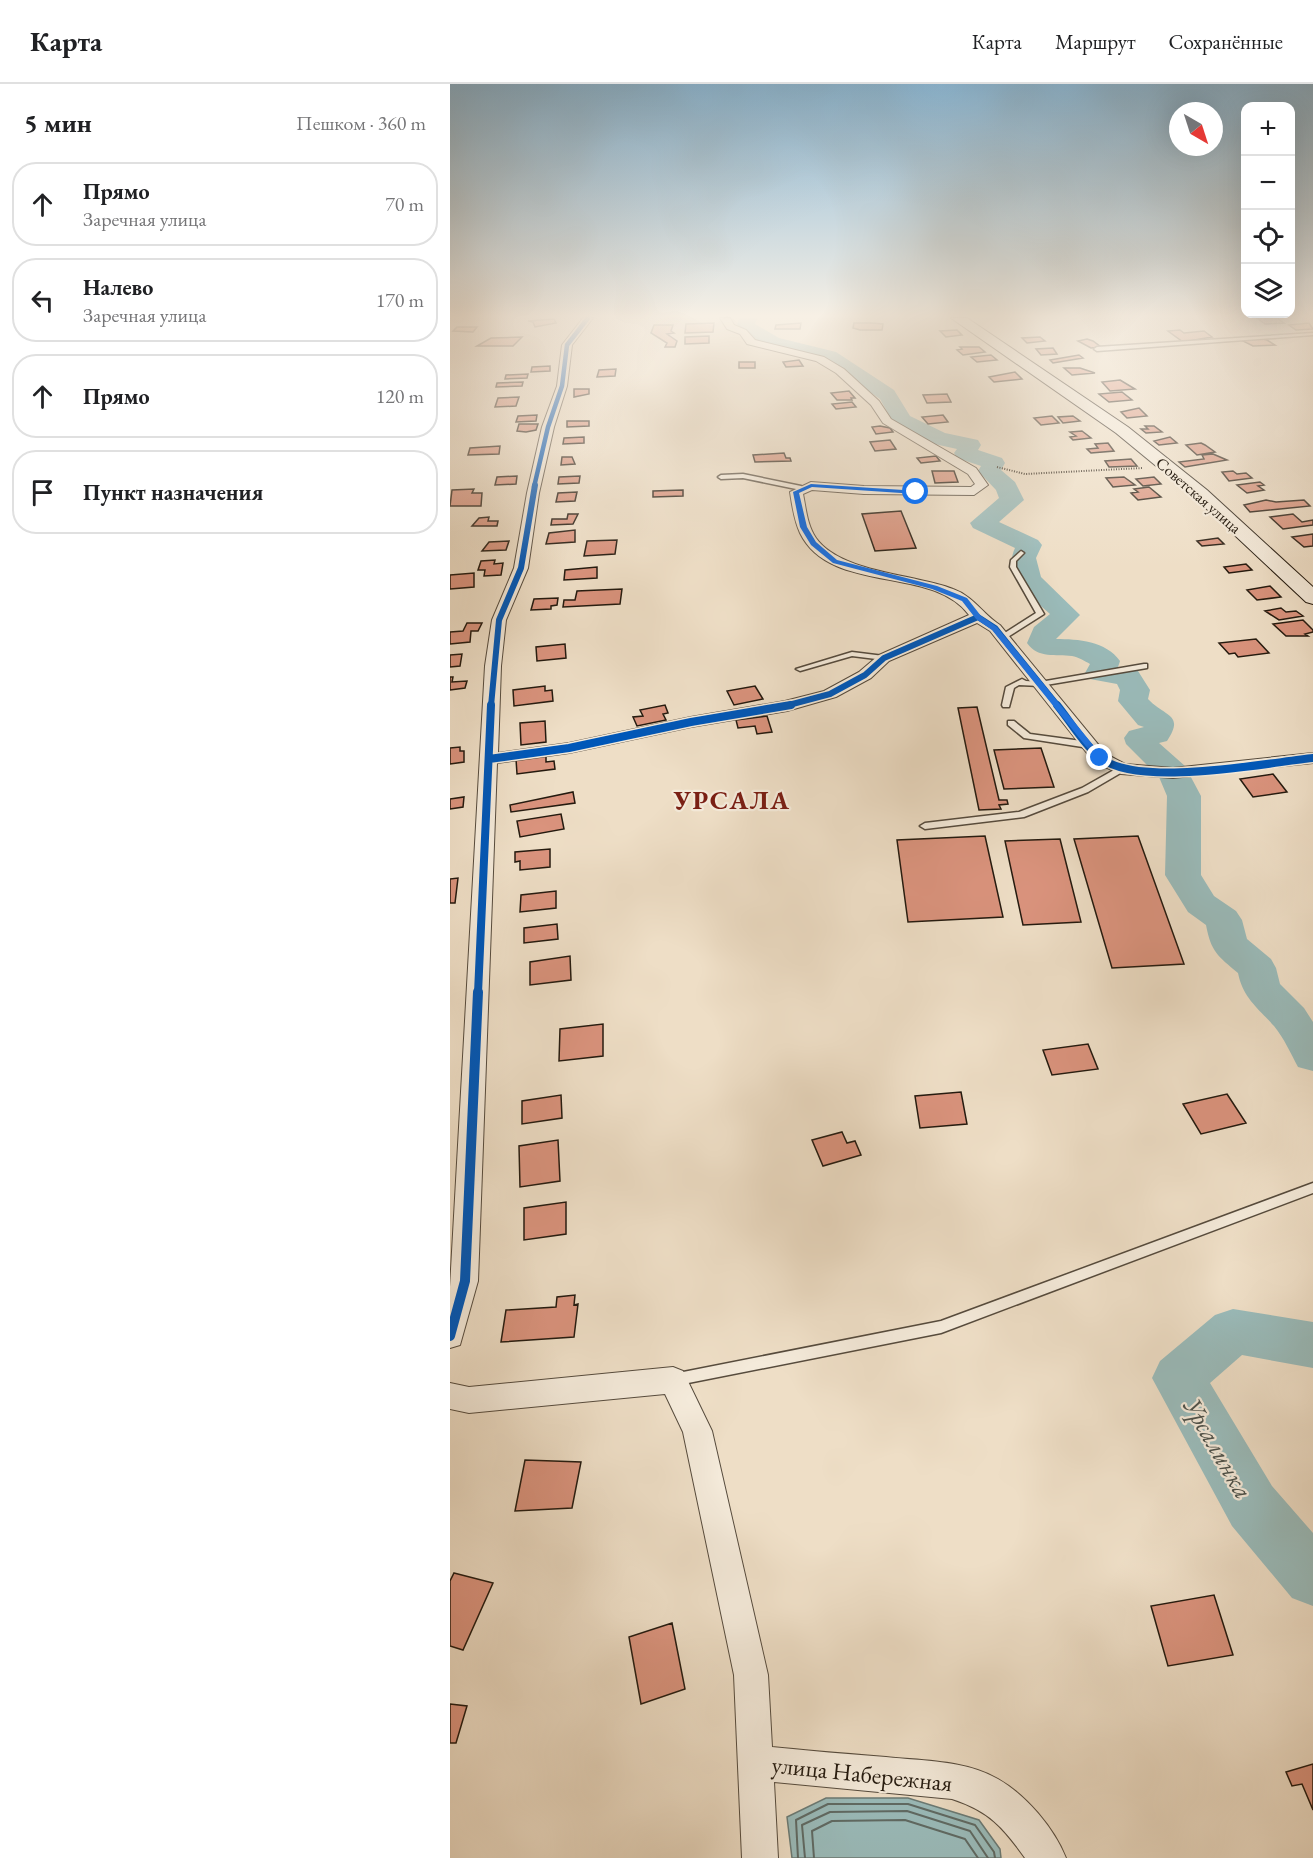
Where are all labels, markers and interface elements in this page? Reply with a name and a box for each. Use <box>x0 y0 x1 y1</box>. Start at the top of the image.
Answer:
text: Карта <box>30 23 102 59</box>
text: Карта <box>972 28 1022 55</box>
text: Маршрут <box>1055 28 1136 55</box>
text: Сохранённые <box>1169 28 1283 55</box>
north arrow <box>1169 102 1223 156</box>
map controls <box>1241 102 1295 318</box>
button: + <box>1241 102 1295 156</box>
text: 5 мин <box>24 106 92 140</box>
text: Пешком · 360 m <box>296 110 426 136</box>
button: − <box>1241 156 1295 210</box>
text: Прямо <box>83 177 150 206</box>
icon: ahead <box>26 188 59 221</box>
text: 70 m <box>385 191 424 217</box>
text: Заречная улица <box>83 206 206 232</box>
button: locate <box>1241 210 1295 264</box>
button: layers <box>1241 264 1295 318</box>
text: Налево <box>83 273 153 302</box>
icon: left <box>26 284 59 317</box>
text: 170 m <box>376 287 424 313</box>
text: Заречная улица <box>83 302 206 328</box>
icon: ahead <box>26 380 59 413</box>
text: Прямо <box>83 382 150 411</box>
text: 120 m <box>376 383 424 409</box>
street label: Советская улица <box>1152 452 1246 539</box>
icon: arrive <box>26 476 59 509</box>
text: Пункт назначения <box>83 478 263 507</box>
route start <box>902 478 928 504</box>
route end <box>1086 744 1112 770</box>
district label: УРСАЛА <box>672 783 791 817</box>
water label: Урсалинка <box>1175 1391 1261 1505</box>
street label: улица Набережная <box>770 1749 954 1798</box>

